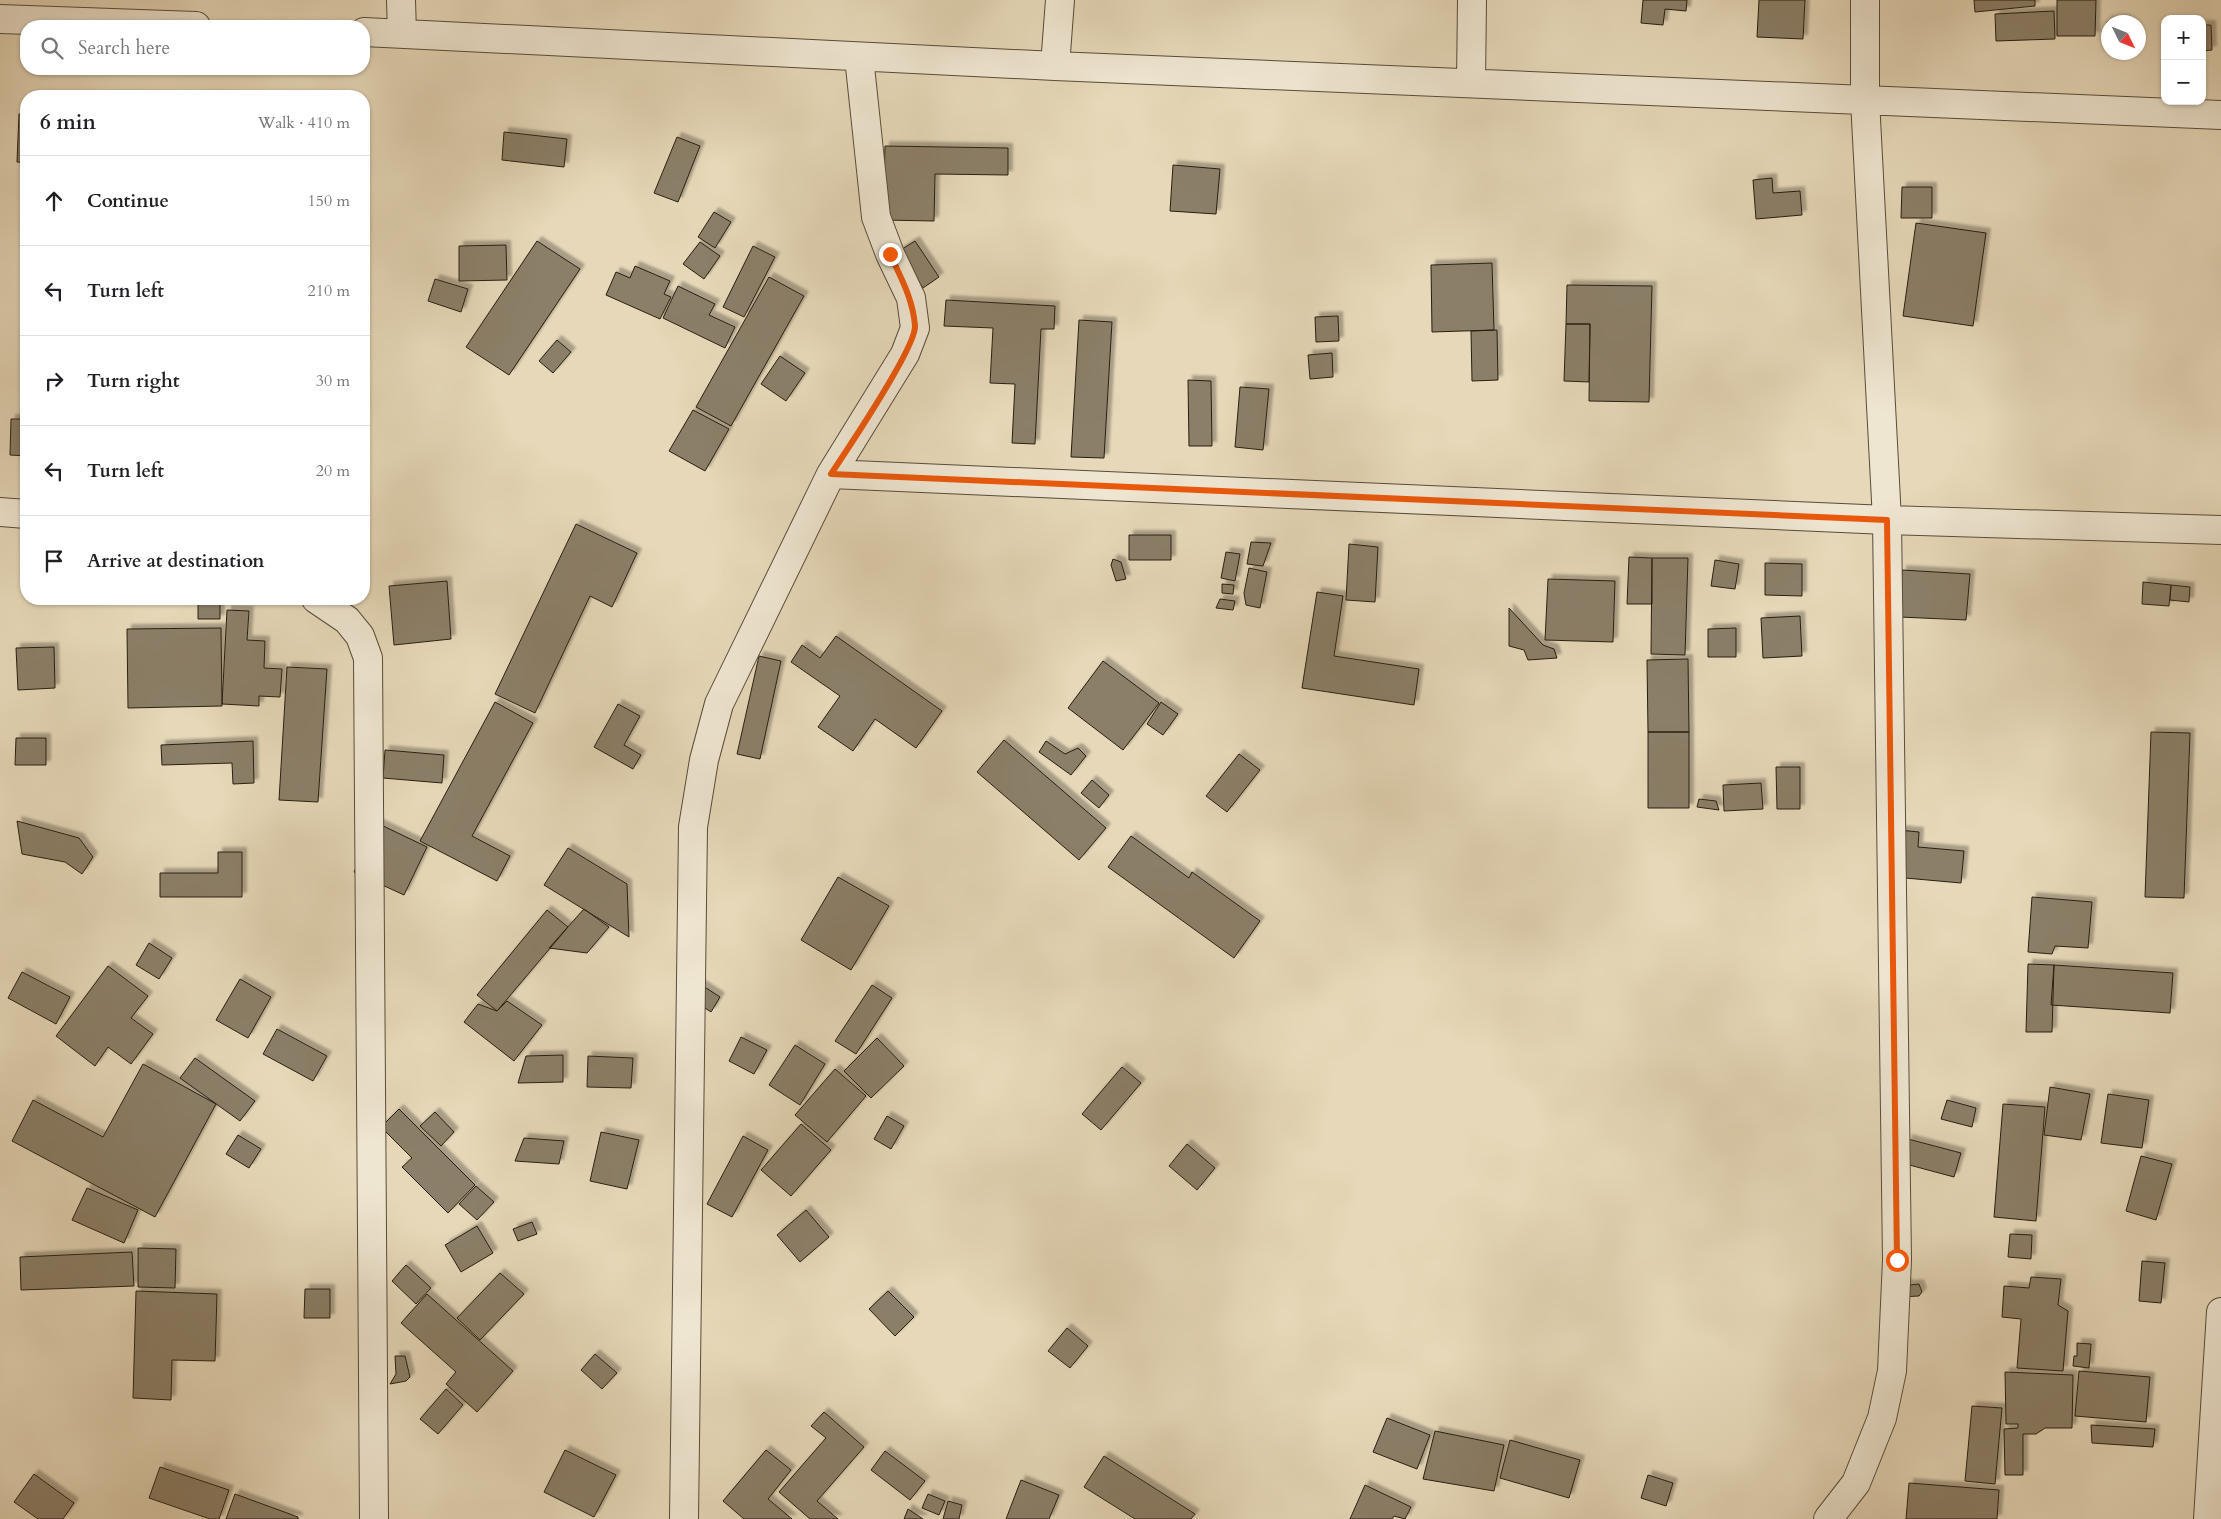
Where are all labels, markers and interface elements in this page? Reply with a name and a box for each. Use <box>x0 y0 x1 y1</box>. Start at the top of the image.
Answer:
north arrow <box>2101 15 2146 60</box>
map controls <box>2161 15 2206 105</box>
button: + <box>2161 15 2206 60</box>
search box <box>20 20 370 75</box>
icon: search <box>38 34 66 62</box>
text: Search here <box>78 35 170 61</box>
button: − <box>2161 60 2206 105</box>
text: 6 min <box>40 108 96 137</box>
text: Walk · 410 m <box>258 112 350 134</box>
icon: ahead <box>40 187 68 215</box>
text: Continue <box>87 188 169 214</box>
text: 150 m <box>308 190 350 212</box>
route end <box>879 243 902 266</box>
icon: left <box>40 277 68 305</box>
text: Turn left <box>87 278 164 304</box>
text: 210 m <box>308 280 350 302</box>
icon: right <box>40 367 68 395</box>
text: Turn right <box>87 368 179 394</box>
text: 30 m <box>316 370 350 392</box>
icon: left <box>40 457 68 485</box>
text: Turn left <box>87 458 164 484</box>
text: 20 m <box>316 460 350 482</box>
icon: arrive <box>40 547 68 575</box>
text: Arrive at destination <box>87 548 264 574</box>
route start <box>1886 1249 1909 1272</box>

